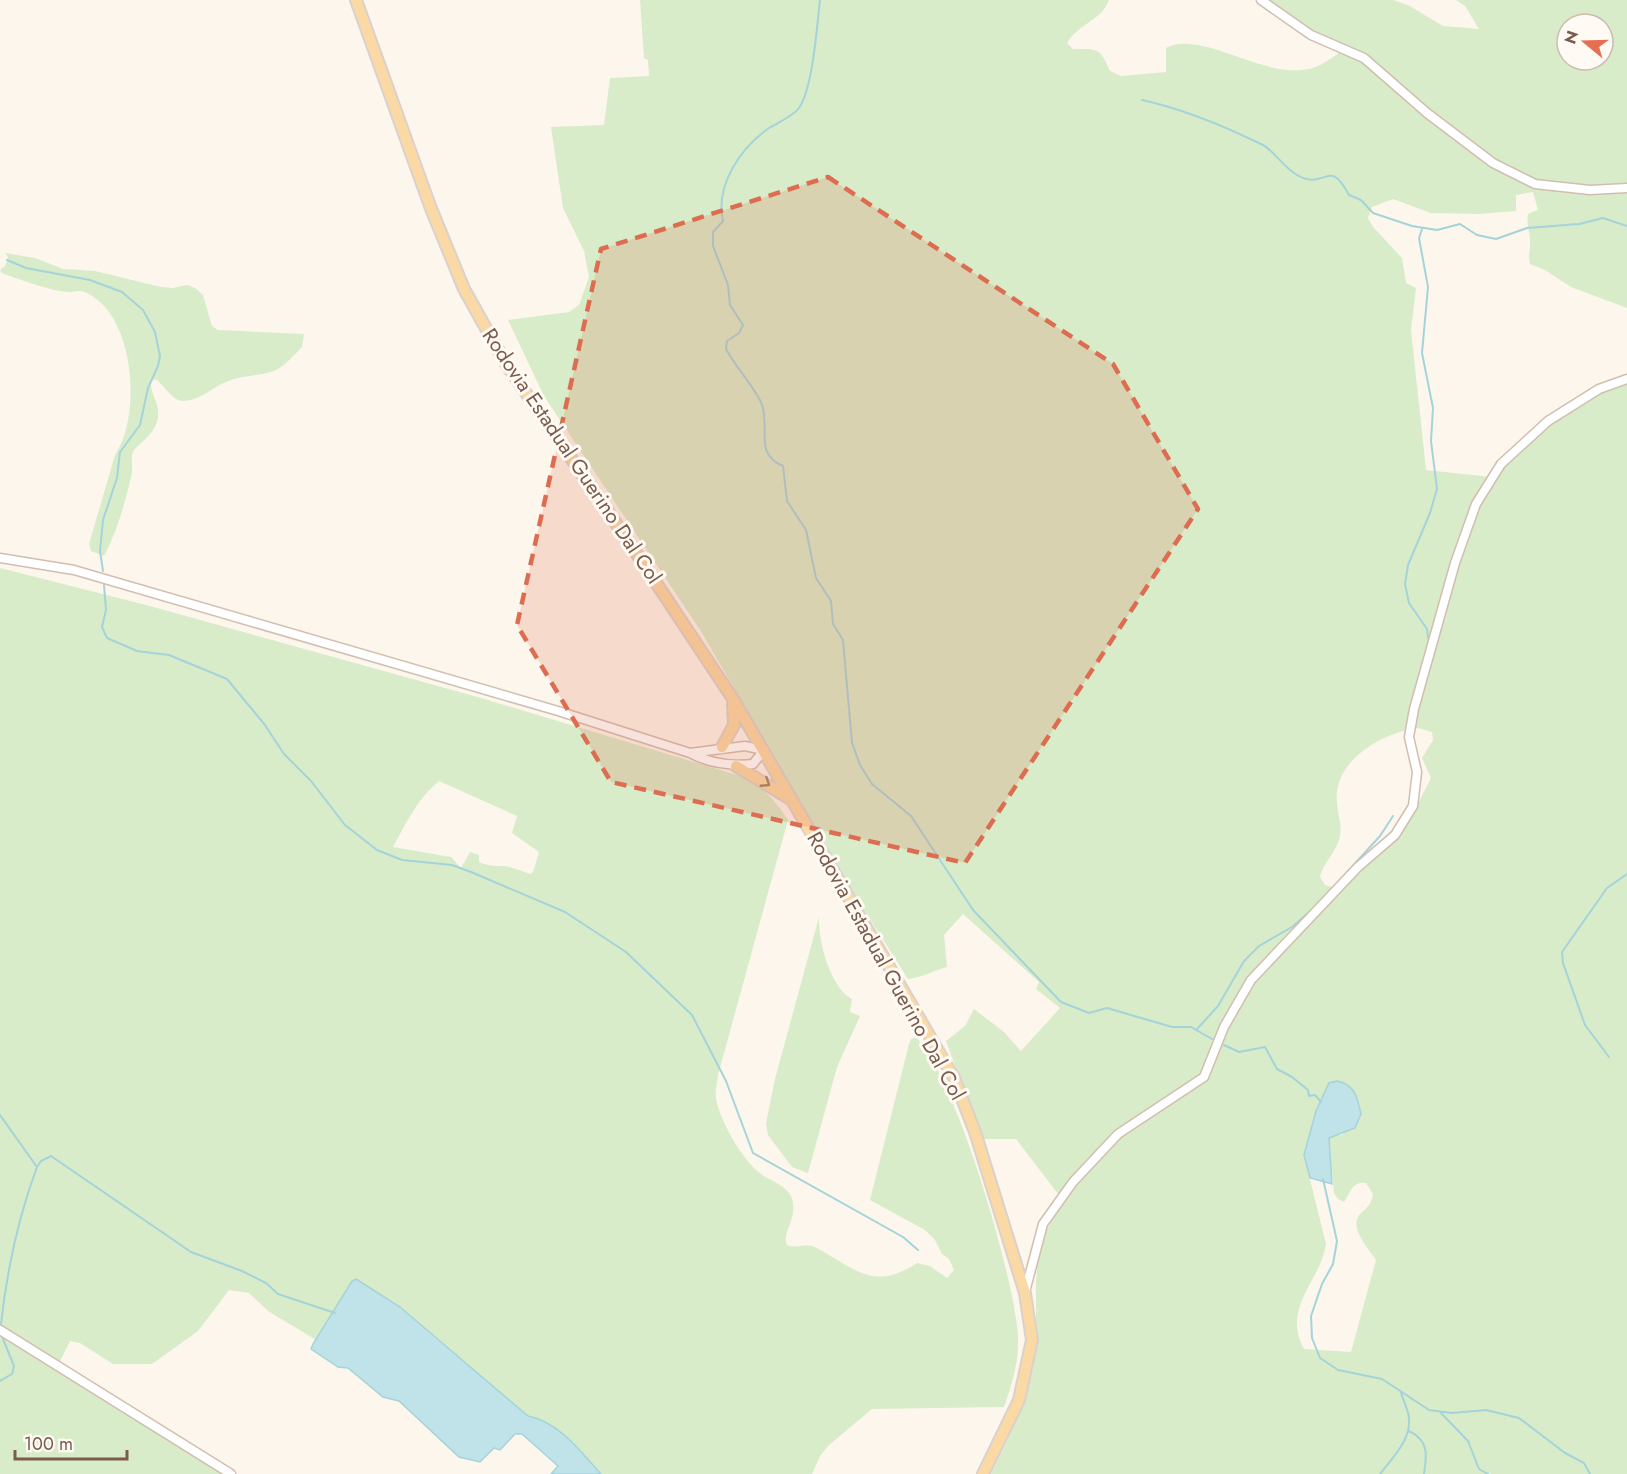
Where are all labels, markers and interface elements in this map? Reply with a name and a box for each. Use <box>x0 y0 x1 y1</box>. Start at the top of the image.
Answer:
north arrow <box>1555 12 1615 72</box>
text: N <box>1558 28 1584 47</box>
street label: Rodovia Estadual Guerino Dal Col <box>475 322 669 590</box>
one-way arrow <box>759 776 770 787</box>
street label: Rodovia Estadual Guerino Dal Col <box>800 826 972 1106</box>
scale bar <box>15 1423 128 1461</box>
text: 100 m <box>24 1431 73 1457</box>

